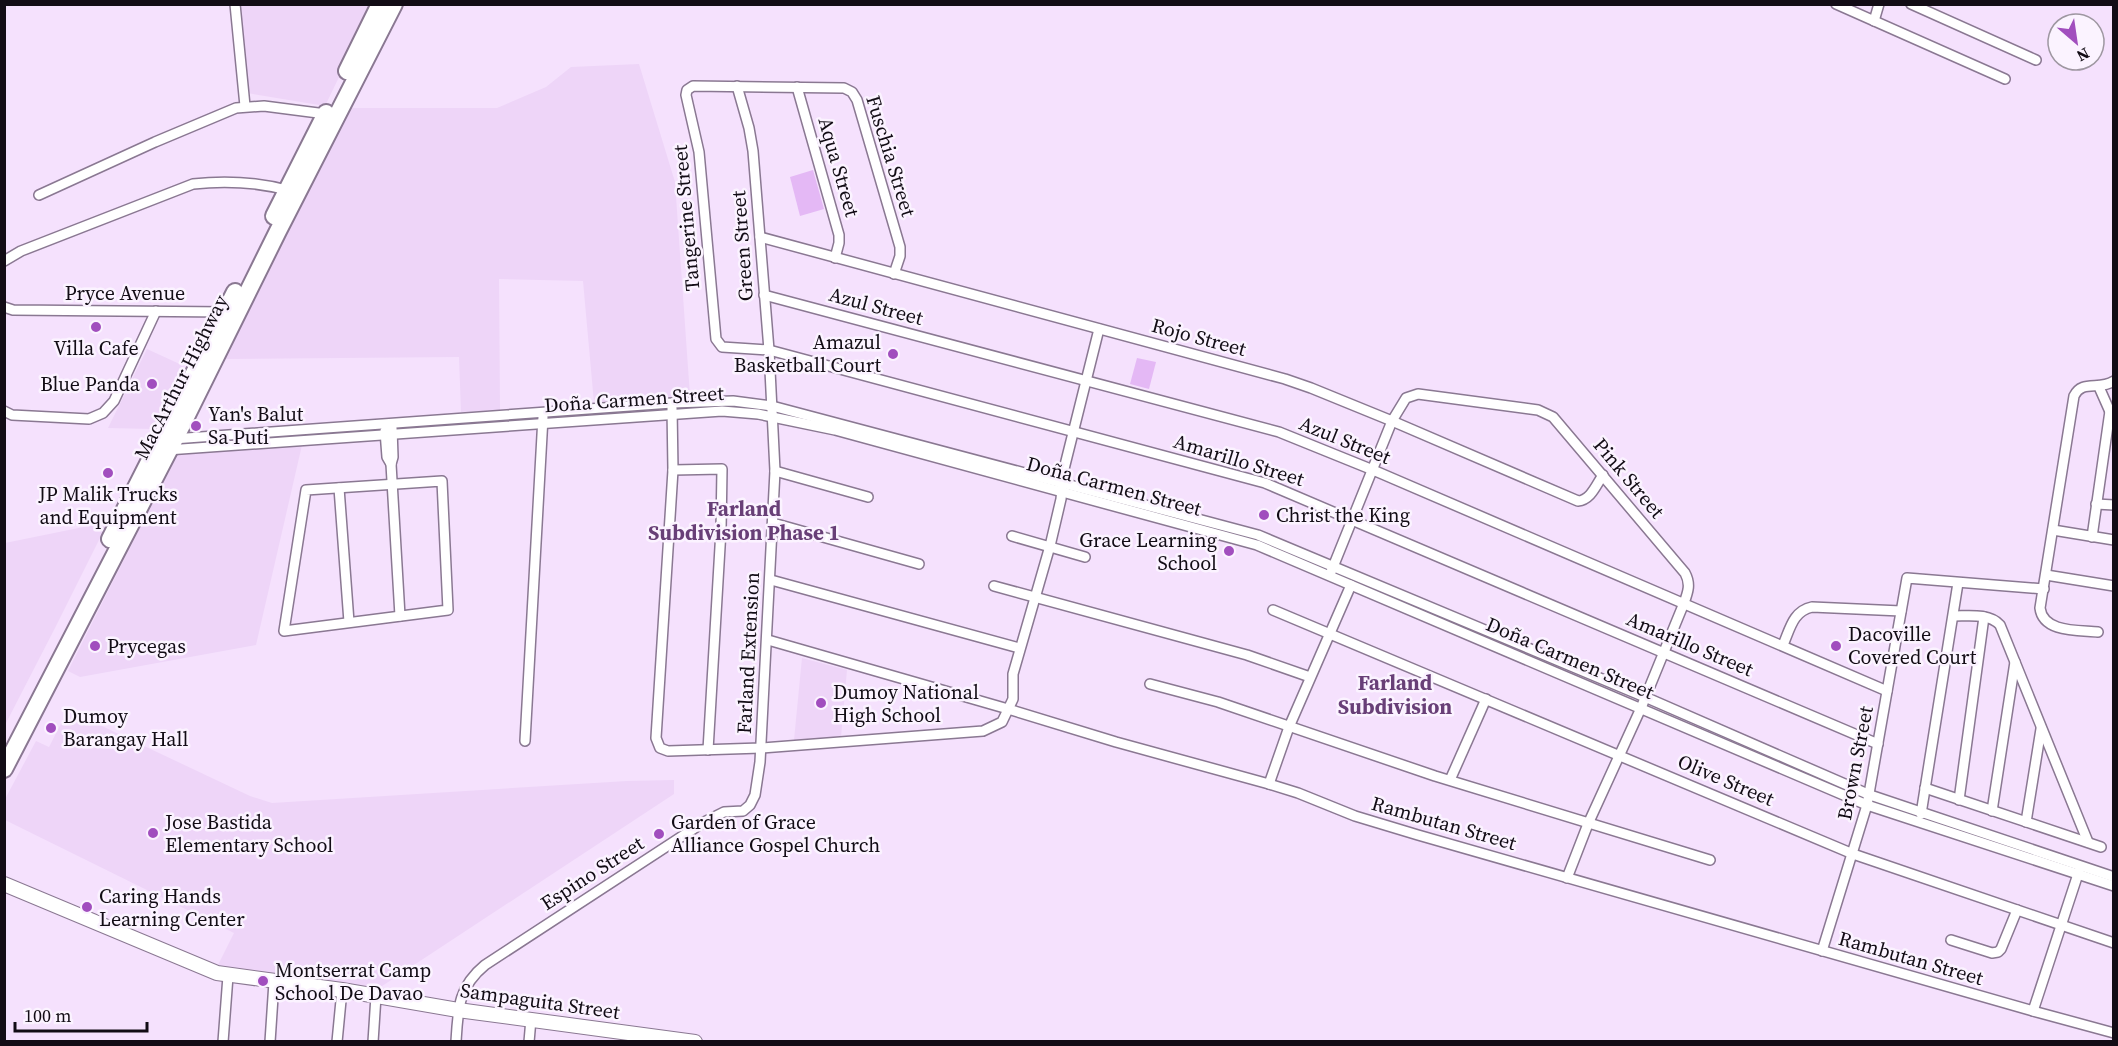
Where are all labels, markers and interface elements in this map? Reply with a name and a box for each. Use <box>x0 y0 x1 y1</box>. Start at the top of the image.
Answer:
north arrow <box>2046 12 2106 72</box>
text: N <box>2073 43 2094 68</box>
street label: Fuschia Street <box>859 92 923 221</box>
street label: Aqua Street <box>811 114 867 220</box>
street label: Tangerine Street <box>666 143 706 292</box>
street label: Green Street <box>724 189 760 302</box>
street label: Pryce Avenue <box>65 279 185 307</box>
street label: Azul Street <box>826 280 927 332</box>
street label: MacArthur Highway <box>127 289 235 464</box>
street label: Rojo Street <box>1149 311 1250 363</box>
marker: Villa Cafe <box>89 320 103 334</box>
place label: Amazul Basketball Court <box>734 328 881 379</box>
place label: Villa Cafe <box>53 334 139 362</box>
marker: Amazul Basketball Court <box>886 347 900 361</box>
place label: Blue Panda <box>40 370 141 398</box>
marker: Blue Panda <box>145 377 159 391</box>
street label: Doña Carmen Street <box>543 379 725 419</box>
place label: Yan's Balut Sa Puti <box>208 400 304 451</box>
street label: Azul Street <box>1295 409 1395 471</box>
marker: Yan's Balut Sa Puti <box>189 419 203 433</box>
street label: Amarillo Street <box>1170 427 1308 493</box>
street label: Pink Street <box>1587 432 1671 525</box>
street label: Doña Carmen Street <box>1023 449 1205 523</box>
marker: JP Malik Trucks and Equipment <box>101 466 115 480</box>
place label: JP Malik Trucks and Equipment <box>37 480 178 531</box>
district label: Farland Subdivision Phase 1 <box>648 494 840 547</box>
place label: Christ the King <box>1276 501 1410 529</box>
marker: Christ the King <box>1257 508 1271 522</box>
place label: Grace Learning School <box>1079 526 1217 577</box>
marker: Grace Learning School <box>1222 544 1236 558</box>
street label: Farland Extension <box>730 571 766 735</box>
street label: Amarillo Street <box>1622 605 1758 683</box>
street label: Doña Carmen Street <box>1482 610 1659 706</box>
place label: Dacoville Covered Court <box>1848 620 1977 671</box>
place label: Prycegas <box>107 632 186 660</box>
marker: Prycegas <box>88 639 102 653</box>
marker: Dacoville Covered Court <box>1829 639 1843 653</box>
district label: Farland Subdivision <box>1338 668 1452 721</box>
place label: Dumoy National High School <box>833 678 979 729</box>
marker: Dumoy National High School <box>814 696 828 710</box>
place label: Dumoy Barangay Hall <box>63 702 188 753</box>
street label: Brown Street <box>1830 703 1880 822</box>
marker: Dumoy Barangay Hall <box>44 721 58 735</box>
street label: Olive Street <box>1674 747 1779 813</box>
street label: Rambutan Street <box>1368 789 1520 857</box>
place label: Jose Bastida Elementary School <box>164 808 333 859</box>
place label: Garden of Grace Alliance Gospel Church <box>671 808 880 859</box>
marker: Jose Bastida Elementary School <box>146 826 160 840</box>
marker: Garden of Grace Alliance Gospel Church <box>652 827 666 841</box>
street label: Espino Street <box>535 829 649 917</box>
place label: Caring Hands Learning Center <box>99 882 245 933</box>
marker: Caring Hands Learning Center <box>80 900 94 914</box>
street label: Rambutan Street <box>1835 924 1987 992</box>
place label: Montserrat Camp School De Davao <box>275 956 431 1007</box>
marker: Montserrat Camp School De Davao <box>256 974 270 988</box>
street label: Sampaguita Street <box>458 976 622 1026</box>
scale bar <box>15 995 147 1033</box>
text: 100 m <box>24 1003 71 1028</box>

